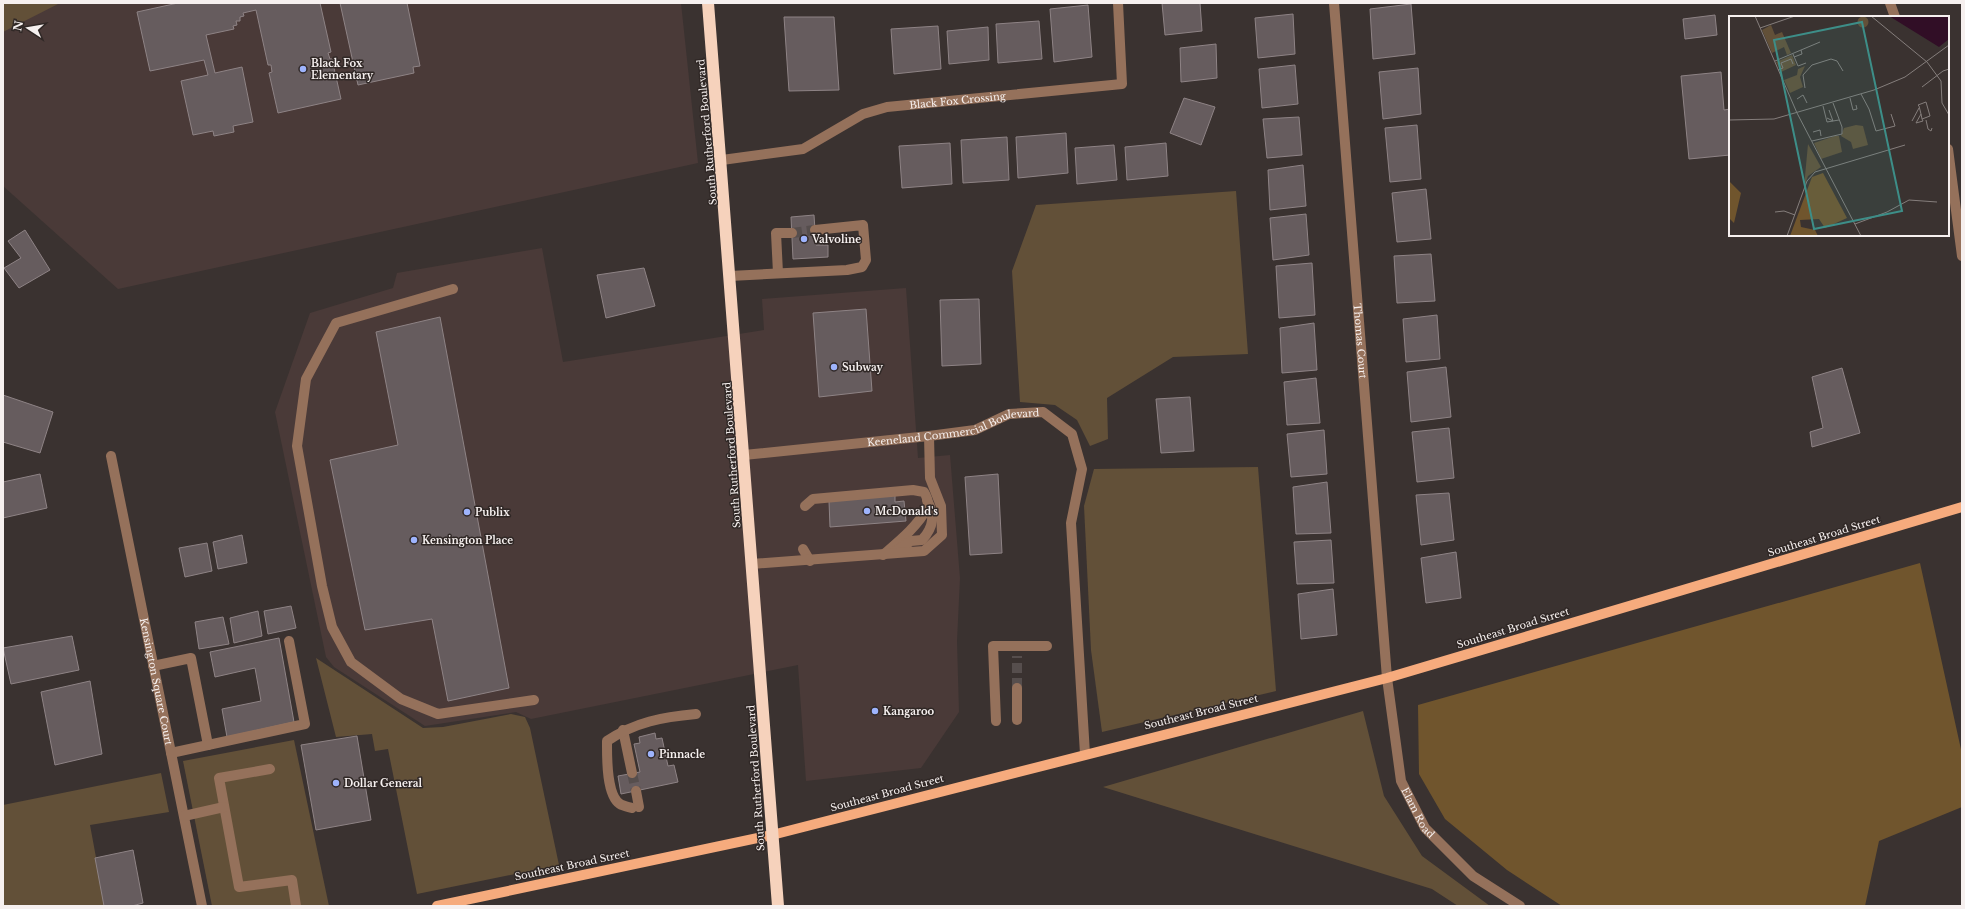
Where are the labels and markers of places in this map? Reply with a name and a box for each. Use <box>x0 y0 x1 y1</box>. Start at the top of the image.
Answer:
place label: Black Fox Elementary <box>311 57 374 82</box>
marker: Black Fox Elementary <box>298 64 308 74</box>
place label: Valvoline <box>811 233 861 246</box>
marker: Valvoline <box>799 234 809 244</box>
place label: Subway <box>842 361 883 374</box>
marker: Subway <box>829 362 839 372</box>
place label: McDonald's <box>875 505 938 518</box>
place label: Publix <box>475 506 510 519</box>
marker: McDonald's <box>862 506 872 516</box>
marker: Publix <box>462 507 472 517</box>
place label: Kensington Place <box>422 534 513 547</box>
marker: Kensington Place <box>409 535 419 545</box>
place label: Kangaroo <box>883 705 935 718</box>
marker: Kangaroo <box>870 706 880 716</box>
place label: Pinnacle <box>659 748 705 761</box>
marker: Pinnacle <box>646 749 656 759</box>
place label: Dollar General <box>344 777 423 790</box>
marker: Dollar General <box>331 778 341 788</box>

